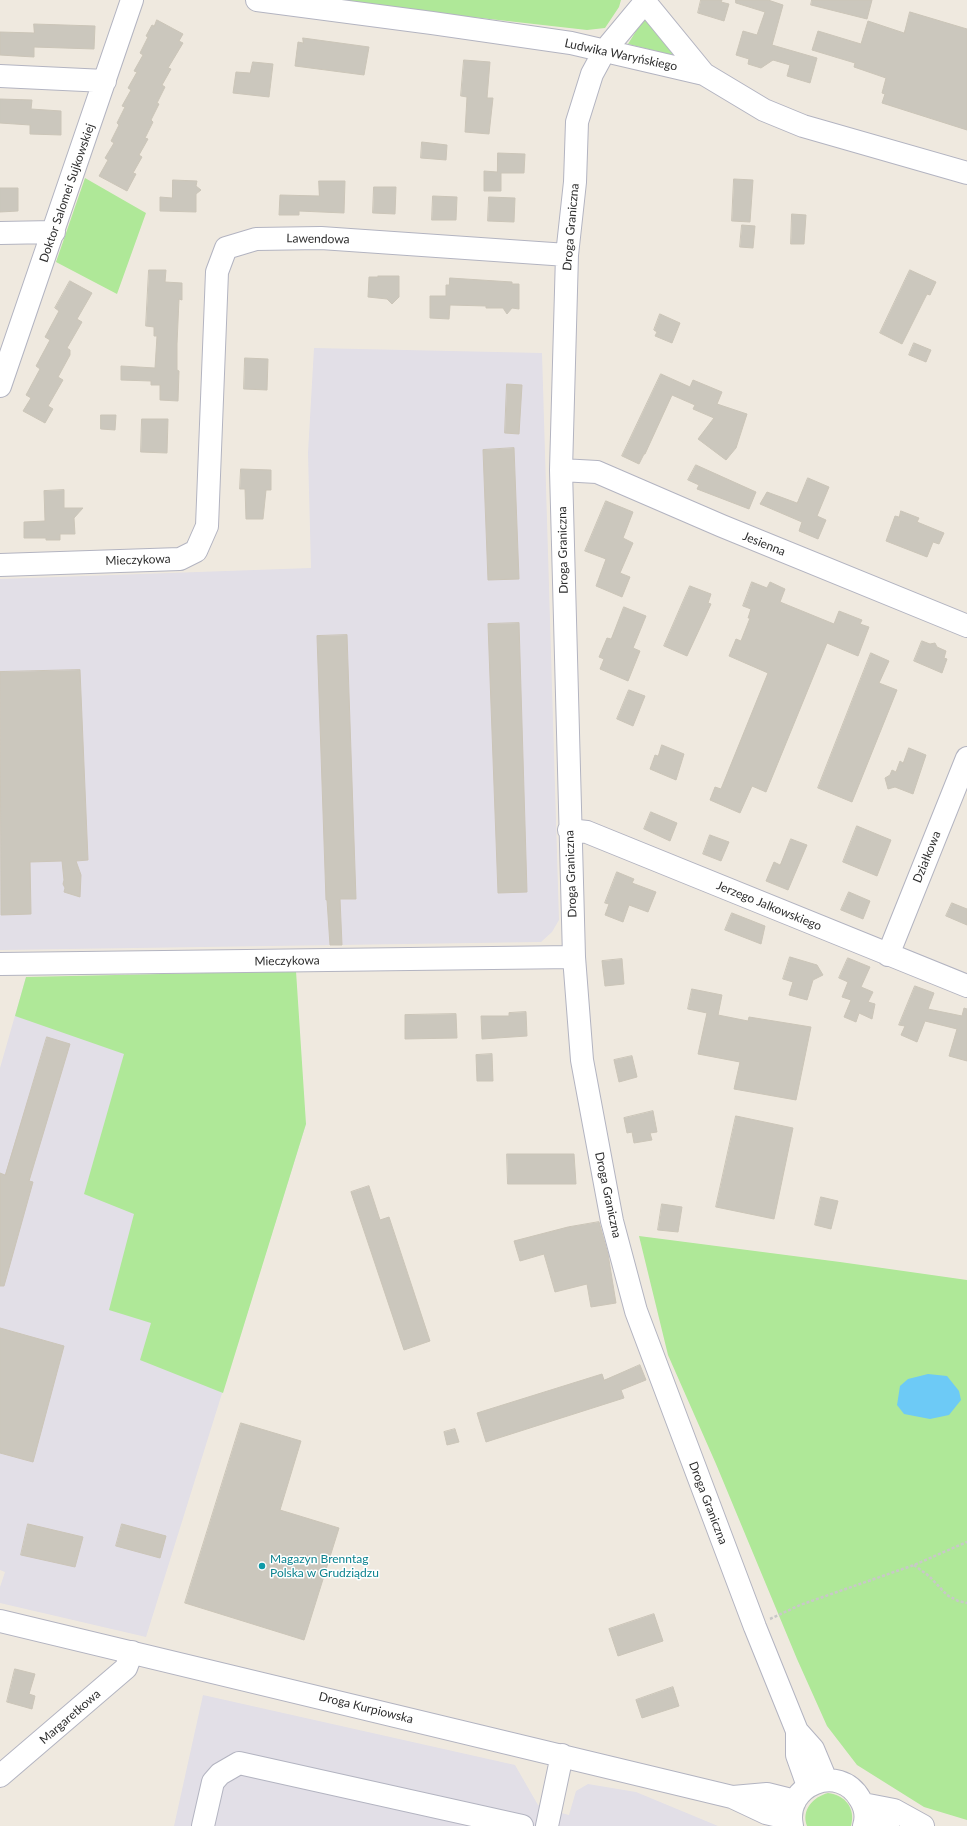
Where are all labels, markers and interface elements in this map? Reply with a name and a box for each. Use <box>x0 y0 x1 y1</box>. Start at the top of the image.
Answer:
street label: Ludwika Waryńskiego <box>563 36 679 74</box>
street label: Doktor Salomei Sujkowskiej <box>36 122 98 264</box>
street label: Droga Graniczna <box>560 183 582 271</box>
street label: Lawendowa <box>286 231 350 247</box>
street label: Droga Graniczna <box>555 506 571 594</box>
street label: Jesienna <box>740 529 788 559</box>
street label: Mieczykowa <box>105 552 171 568</box>
street label: Działkowa <box>910 829 944 885</box>
street label: Droga Graniczna <box>562 830 580 918</box>
street label: Jerzego Jalkowskiego <box>714 878 824 934</box>
street label: Mieczykowa <box>254 953 320 969</box>
street label: Droga Graniczna <box>592 1151 624 1239</box>
street label: Droga Graniczna <box>686 1460 730 1546</box>
place label: Magazyn Brenntag Polska w Grudziądzu <box>270 1552 379 1580</box>
marker: Magazyn Brenntag Polska w Grudziądzu <box>257 1561 267 1571</box>
street label: Margaretkowa <box>37 1687 103 1747</box>
street label: Droga Kurpiowska <box>317 1689 415 1727</box>

